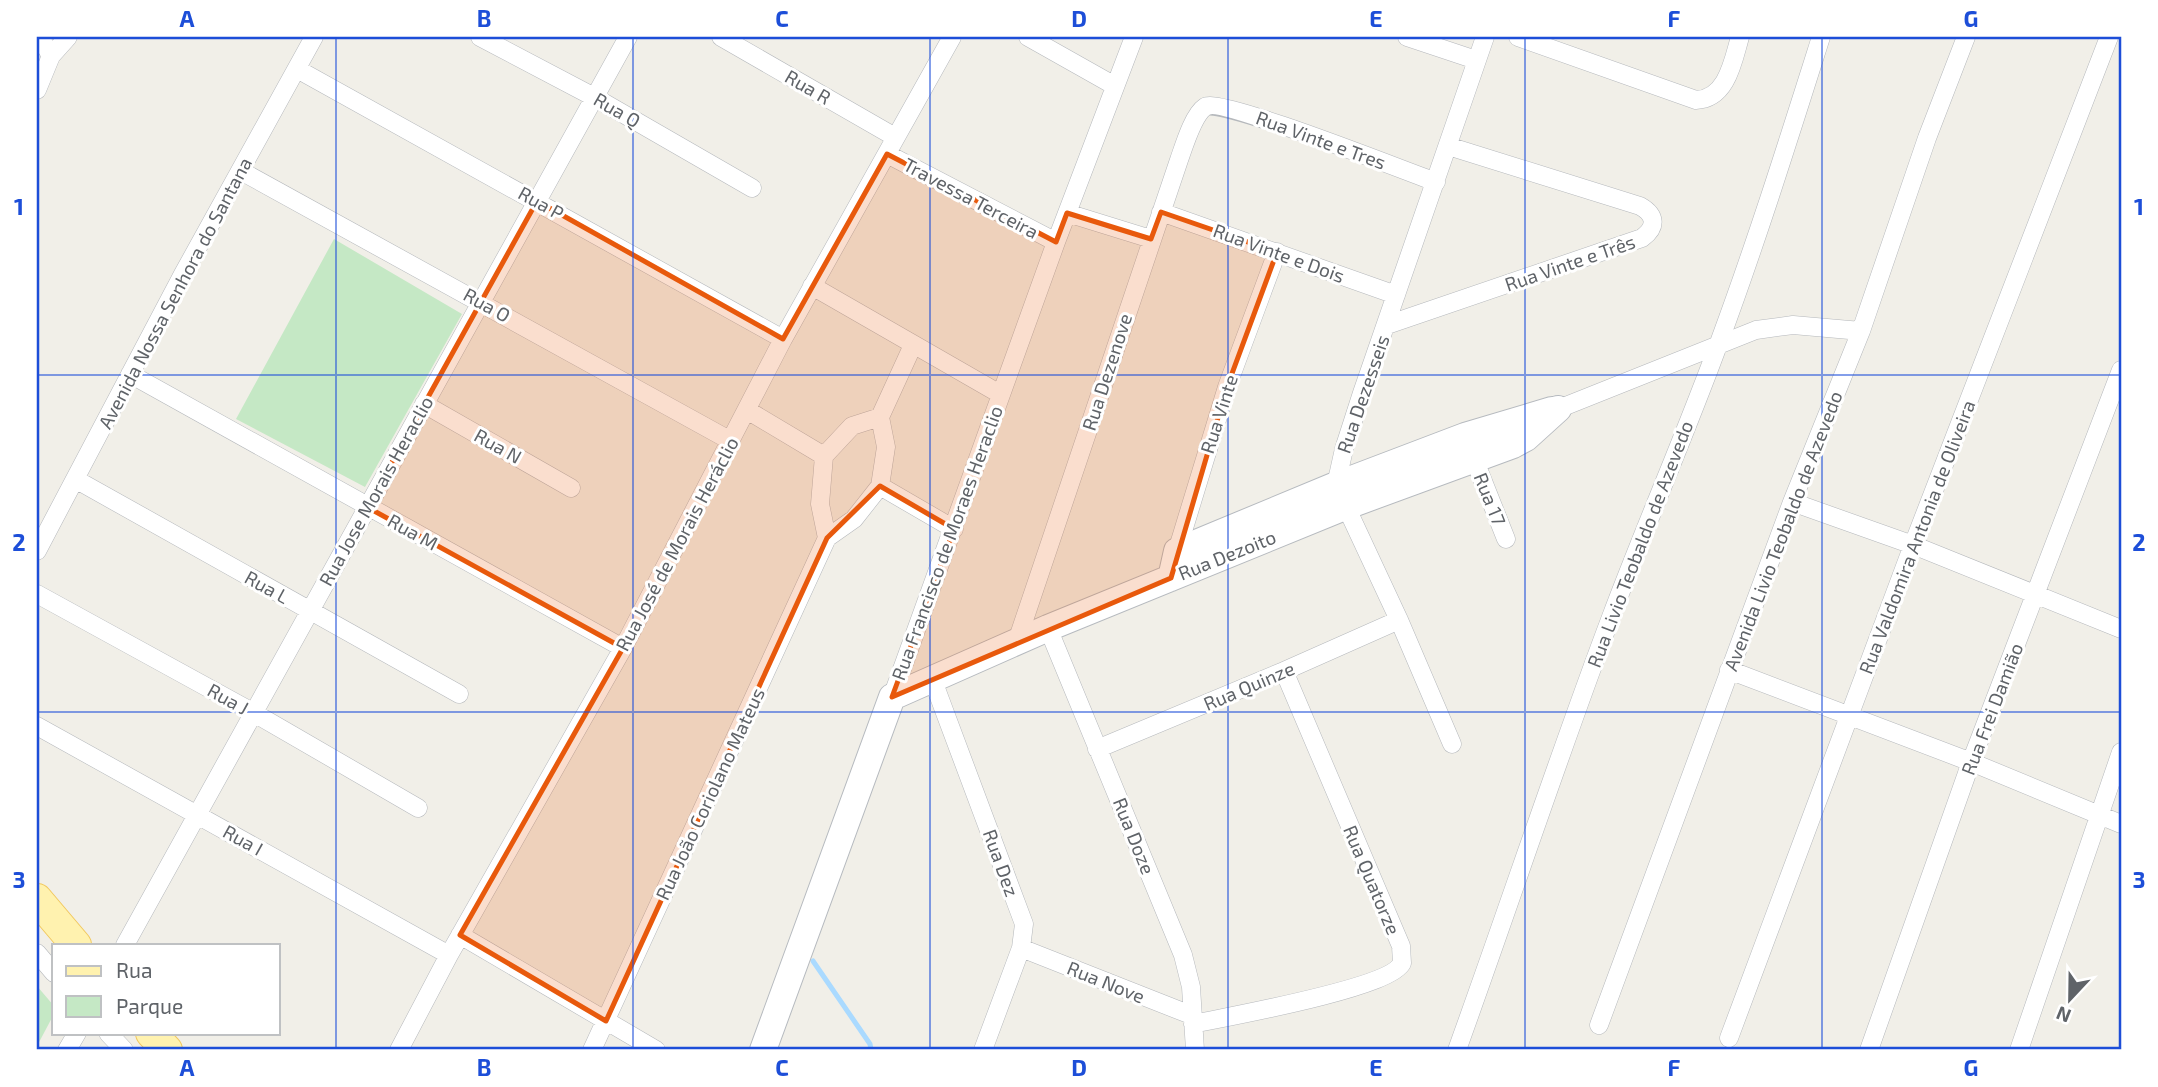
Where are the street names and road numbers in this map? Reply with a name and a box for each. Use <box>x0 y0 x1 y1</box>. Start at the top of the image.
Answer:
street label: Rua R <box>781 64 835 109</box>
street label: Rua Q <box>590 87 645 132</box>
street label: Rua Vinte e Tres <box>1253 105 1389 174</box>
street label: Travessa Terceira <box>900 152 1043 243</box>
street label: Avenida Nossa Senhora do Santana <box>93 153 256 432</box>
street label: Rua P <box>514 181 568 224</box>
street label: Rua Vinte e Dois <box>1210 218 1348 287</box>
street label: Rua Vinte e Três <box>1502 229 1638 296</box>
street label: Rua O <box>460 282 515 327</box>
street label: Rua Dezenove <box>1077 310 1136 433</box>
street label: Rua Dezesseis <box>1331 332 1394 456</box>
street label: Rua Vinte <box>1195 372 1242 456</box>
street label: Avenida Livio Teobaldo de Azevedo <box>1718 388 1847 674</box>
street label: Rua Jose Morais Heraclio <box>314 392 437 590</box>
street label: Rua Valdomira Antonia de Oliveira <box>1854 397 1979 677</box>
street label: Rua Francisco de Moraes Heraclio <box>886 402 1007 683</box>
street label: Rua Livio Teobaldo de Azevedo <box>1582 417 1697 670</box>
street label: Rua N <box>471 423 526 468</box>
street label: Rua José de Morais Heráclio <box>610 433 743 655</box>
street label: Rua 17 <box>1470 469 1511 529</box>
street label: Rua M <box>384 508 442 555</box>
street label: Rua Dezoito <box>1175 525 1279 585</box>
street label: Rua L <box>241 565 294 608</box>
street label: Rua Frei Damião <box>1956 640 2027 778</box>
street label: Rua Quinze <box>1200 656 1298 715</box>
street label: Rua J <box>204 678 253 719</box>
street label: Rua João Coriolano Mateus <box>650 684 769 904</box>
street label: Rua Doze <box>1109 794 1160 877</box>
street label: Rua I <box>219 819 267 860</box>
street label: Rua Quatorze <box>1339 822 1406 938</box>
street label: Rua Dez <box>979 826 1024 900</box>
street label: Rua Nove <box>1064 956 1148 1007</box>

